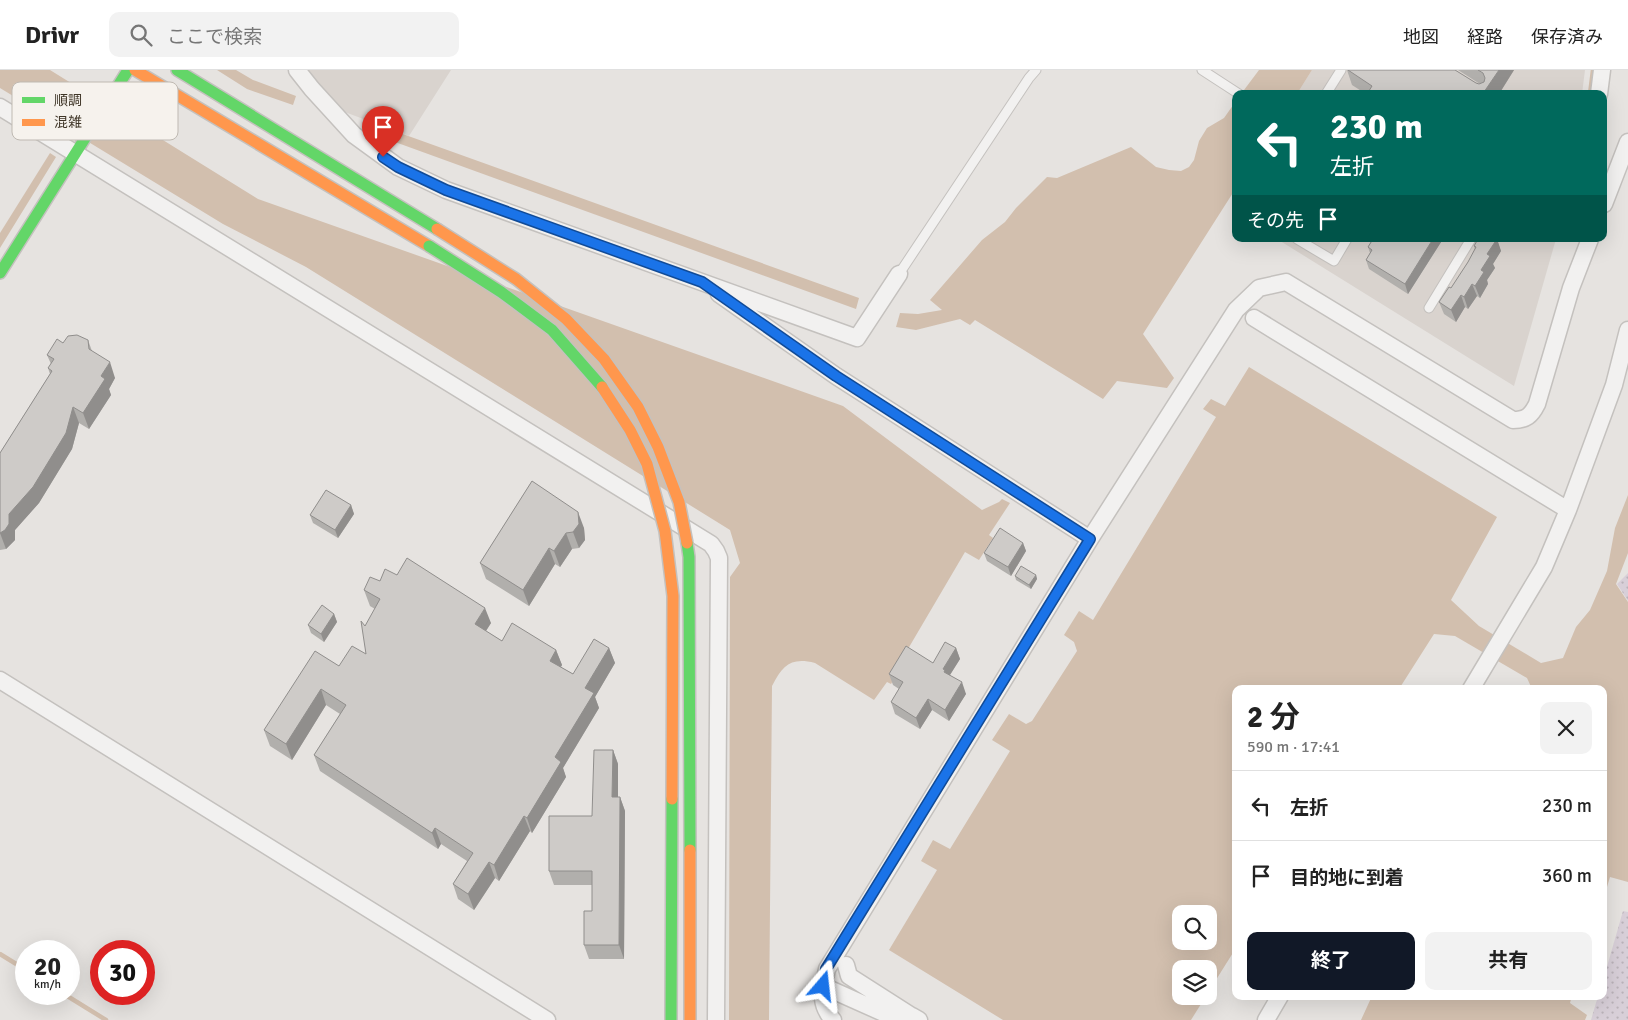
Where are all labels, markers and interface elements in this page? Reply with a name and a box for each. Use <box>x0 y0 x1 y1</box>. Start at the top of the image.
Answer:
search box <box>109 12 459 57</box>
text: Drivr <box>25 20 79 50</box>
icon: search <box>127 21 155 49</box>
text: ここで検索 <box>167 25 262 49</box>
text: 地図 <box>1403 26 1439 48</box>
text: 経路 <box>1467 26 1503 48</box>
text: 保存済み <box>1531 26 1603 48</box>
legend <box>12 82 178 140</box>
text: 順調 <box>54 92 82 109</box>
text: 230 m <box>1330 105 1423 148</box>
pin <box>362 106 404 157</box>
icon: left <box>1247 110 1312 175</box>
icon: arrive <box>369 113 397 141</box>
text: 混雑 <box>54 114 82 131</box>
text: 左折 <box>1330 153 1374 180</box>
icon: arrive <box>1314 205 1342 233</box>
text: その先 <box>1247 209 1304 233</box>
text: 2 分 <box>1247 699 1300 736</box>
button: close <box>1540 702 1592 754</box>
text: 590 m · 17:41 <box>1247 737 1340 757</box>
icon: left <box>1247 792 1275 820</box>
text: 230 m <box>1542 794 1592 818</box>
text: 左折 <box>1290 796 1328 820</box>
icon: arrive <box>1247 862 1275 890</box>
text: 360 m <box>1542 864 1592 888</box>
text: 目的地に到着 <box>1290 866 1404 890</box>
map controls <box>1172 905 1217 1005</box>
button: search <box>1172 905 1217 950</box>
button: 終了 <box>1247 932 1415 990</box>
button: 共有 <box>1425 932 1592 990</box>
speed limit sign: 30 <box>90 940 155 1005</box>
text: 20 <box>34 951 61 982</box>
position arrow <box>796 959 848 1011</box>
button: layers <box>1172 960 1217 1005</box>
text: km/h <box>34 977 61 992</box>

